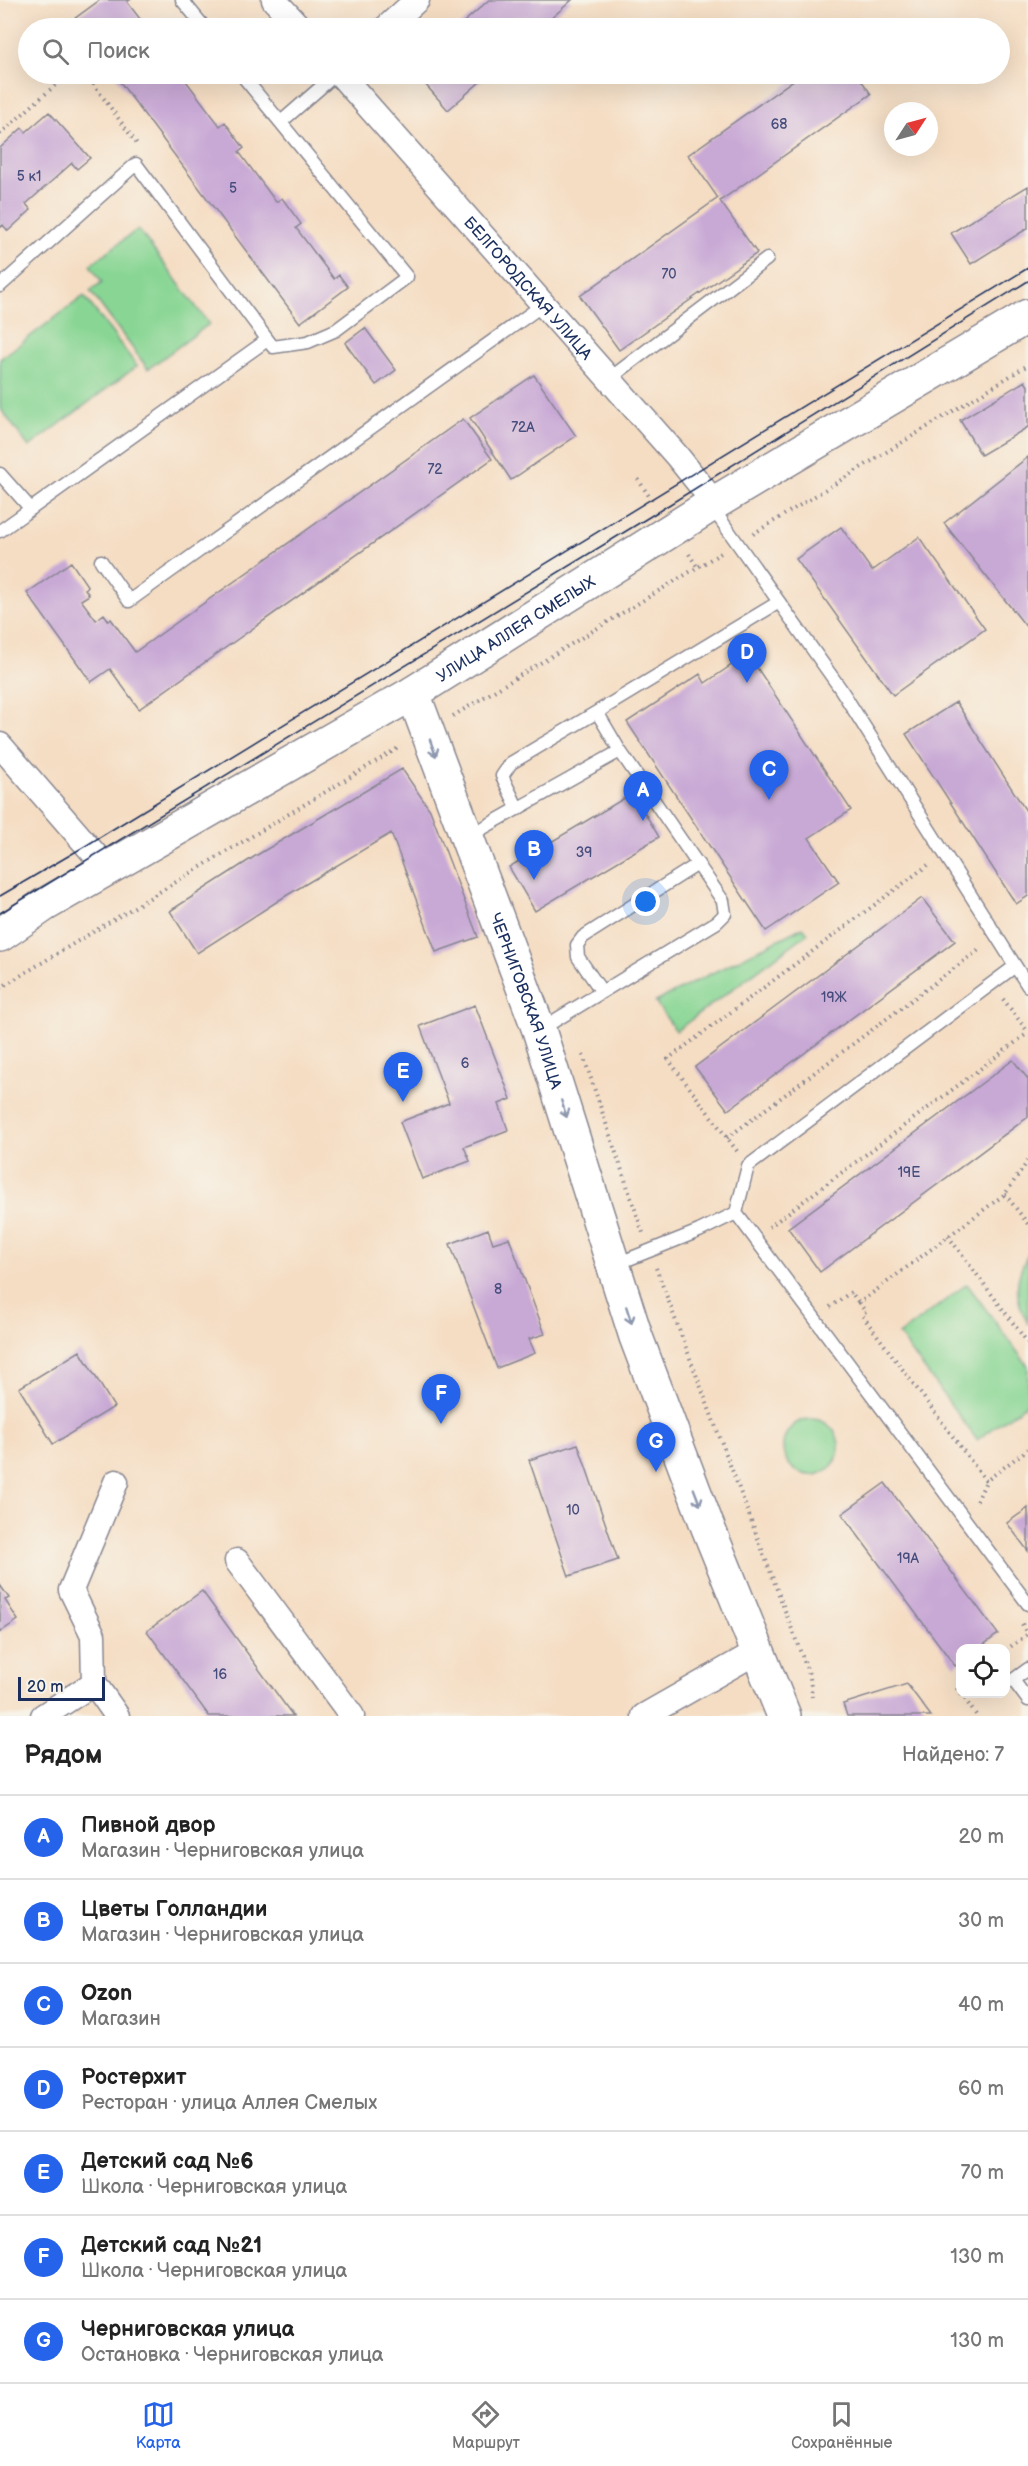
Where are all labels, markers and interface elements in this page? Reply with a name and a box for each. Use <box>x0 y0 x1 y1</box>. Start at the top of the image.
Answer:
search box <box>18 18 1010 84</box>
icon: search <box>39 35 72 68</box>
text: Поиск <box>87 38 150 65</box>
north arrow <box>884 102 938 156</box>
house number: 68 <box>771 116 787 133</box>
house number: 5 к1 <box>17 168 41 185</box>
house number: 5 <box>229 180 237 197</box>
street label: БЕЛГОРОДСКАЯ УЛИЦА <box>459 213 596 364</box>
house number: 70 <box>661 266 677 283</box>
house number: 72А <box>511 419 535 436</box>
house number: 72 <box>427 461 443 478</box>
street label: УЛИЦА АЛЛЕЯ СМЕЛЫХ <box>434 572 599 687</box>
pin: D <box>728 634 766 683</box>
one-way arrow <box>428 738 439 757</box>
pin: C <box>750 750 788 800</box>
pin: A <box>624 772 662 821</box>
pin: B <box>514 830 554 880</box>
house number: 39 <box>576 844 592 861</box>
your location <box>631 887 660 916</box>
street label: ЧЕРНИГОВСКАЯ УЛИЦА <box>485 911 565 1092</box>
house number: 19Ж <box>821 989 848 1006</box>
pin: E <box>384 1052 422 1102</box>
house number: 6 <box>461 1055 470 1072</box>
one-way arrow <box>559 1099 570 1118</box>
house number: 19Е <box>898 1164 920 1181</box>
house number: 8 <box>494 1281 502 1298</box>
one-way arrow <box>624 1305 635 1324</box>
pin: F <box>422 1374 460 1424</box>
pin: G <box>636 1422 676 1472</box>
one-way arrow <box>692 1488 703 1506</box>
house number: 10 <box>566 1502 580 1519</box>
house number: 19А <box>897 1550 920 1567</box>
map controls <box>956 1644 1010 1698</box>
button: locate <box>956 1644 1010 1698</box>
house number: 16 <box>213 1666 227 1683</box>
scale bar <box>18 1674 105 1702</box>
text: 20 m <box>27 1678 63 1697</box>
text: Рядом <box>24 1740 102 1771</box>
text: Найдено: 7 <box>902 1743 1004 1767</box>
text: Пивной двор <box>81 1812 216 1839</box>
text: A <box>37 1825 50 1849</box>
text: 20 m <box>959 1825 1004 1849</box>
text: Магазин · Черниговская улица <box>81 1839 364 1863</box>
text: Цветы Голландии <box>81 1896 267 1923</box>
text: B <box>36 1909 51 1933</box>
text: 30 m <box>958 1909 1004 1933</box>
text: Магазин · Черниговская улица <box>81 1923 364 1947</box>
text: Ozon <box>81 1980 132 2007</box>
text: C <box>36 1993 51 2017</box>
text: 40 m <box>958 1993 1004 2017</box>
text: Магазин <box>81 2007 161 2031</box>
text: Ростерхит <box>81 2064 186 2091</box>
text: D <box>37 2077 50 2101</box>
text: 60 m <box>958 2077 1004 2101</box>
text: Ресторан · улица Аллея Смелых <box>81 2091 377 2115</box>
text: Детский сад №6 <box>81 2148 254 2175</box>
text: E <box>37 2161 50 2185</box>
text: 70 m <box>960 2161 1004 2185</box>
text: Школа · Черниговская улица <box>81 2175 347 2199</box>
text: Детский сад №21 <box>81 2232 262 2259</box>
text: F <box>37 2245 50 2269</box>
text: 130 m <box>950 2245 1004 2269</box>
text: Школа · Черниговская улица <box>81 2259 347 2283</box>
text: Черниговская улица <box>81 2316 294 2343</box>
text: G <box>36 2329 51 2353</box>
text: 130 m <box>950 2329 1004 2353</box>
text: Остановка · Черниговская улица <box>81 2343 384 2367</box>
tab: Карта <box>136 2398 181 2453</box>
tab: Маршрут <box>452 2398 520 2453</box>
tab: Сохранённые <box>791 2398 892 2453</box>

